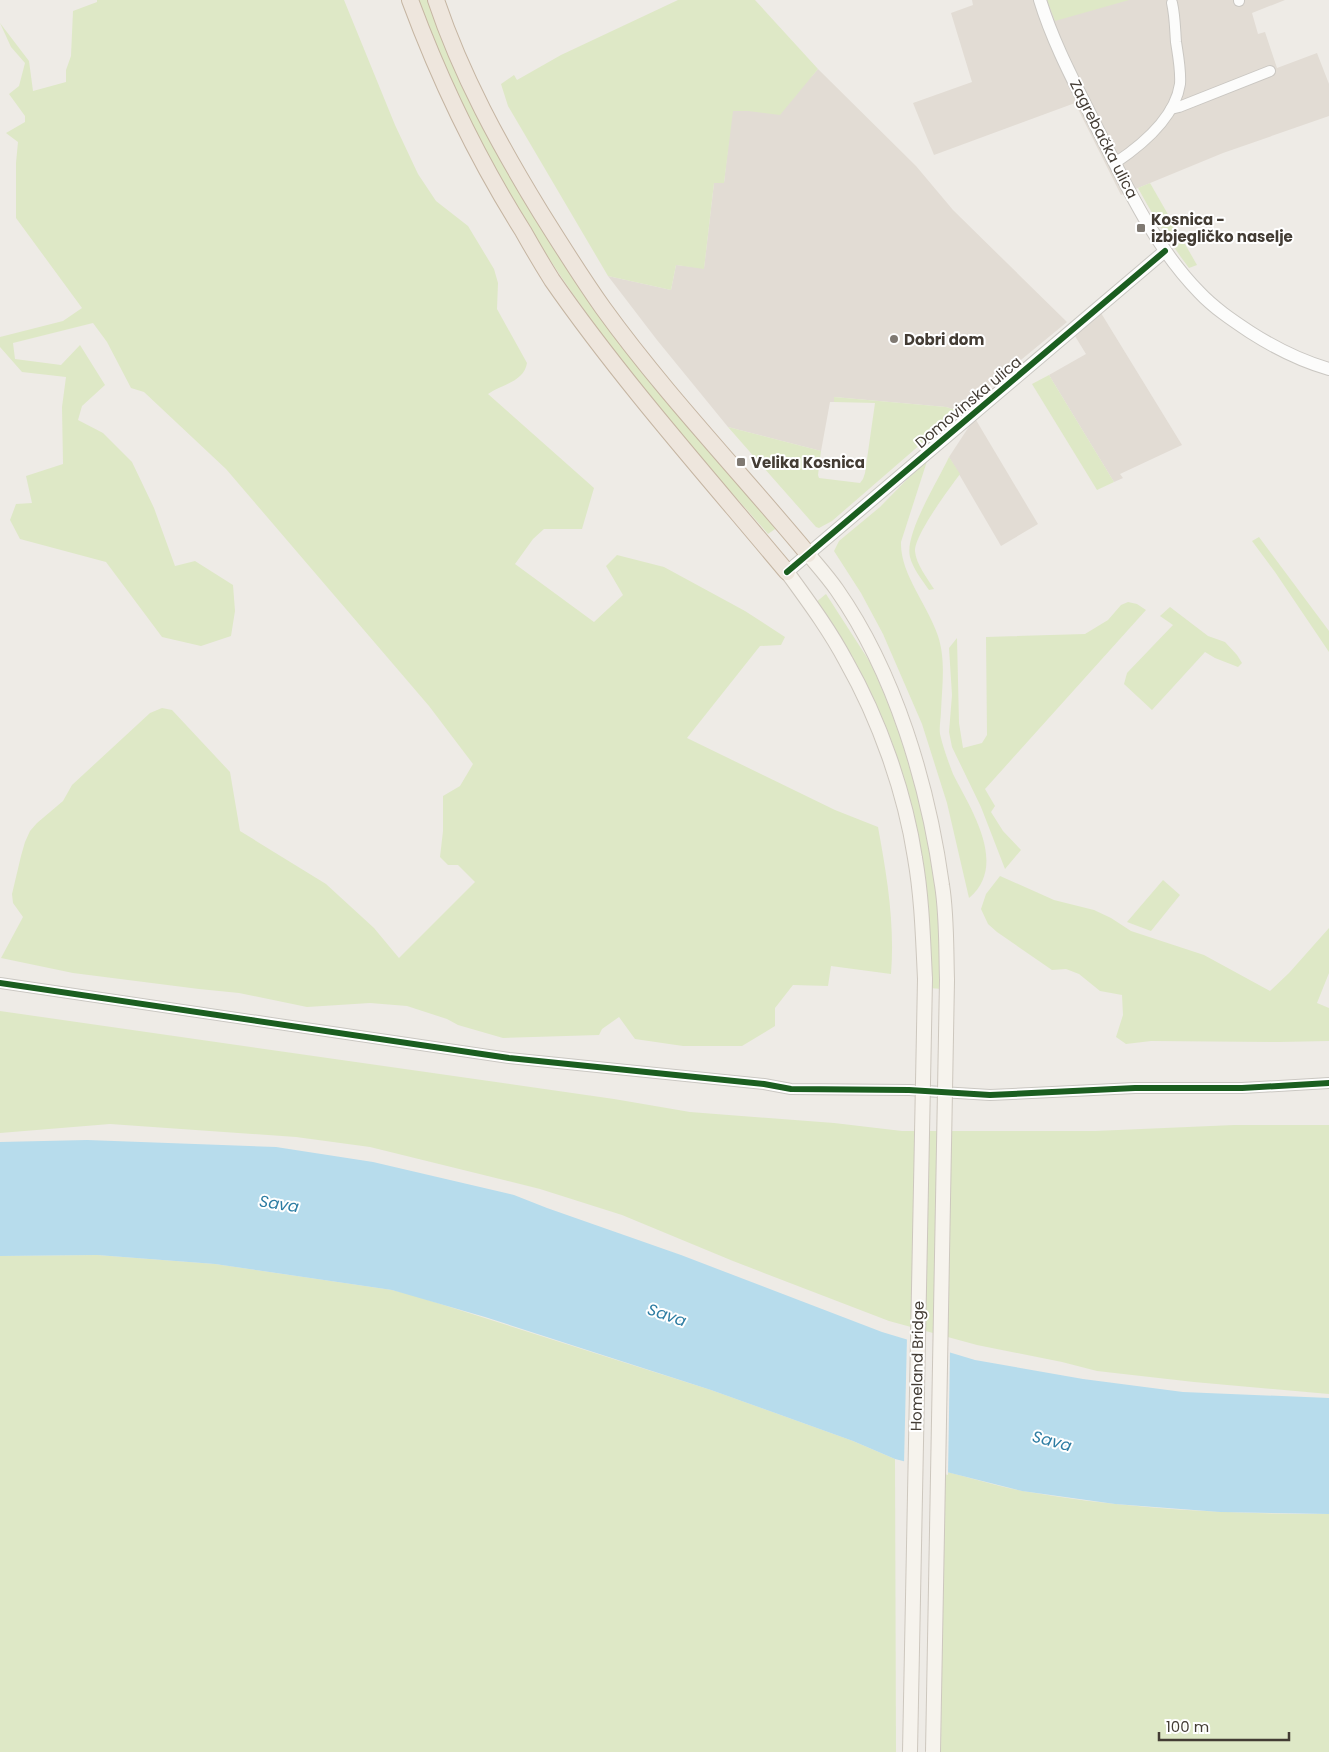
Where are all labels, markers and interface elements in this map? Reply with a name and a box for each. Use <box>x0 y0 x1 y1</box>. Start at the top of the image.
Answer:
street label: Zagrebačka ulica <box>1065 76 1143 202</box>
place label: Kosnica - izbjegličko naselje <box>1151 209 1293 247</box>
marker: Kosnica - izbjegličko naselje <box>1135 222 1147 234</box>
place label: Dobri dom <box>904 329 984 350</box>
marker: Dobri dom <box>888 333 900 345</box>
street label: Domovinska ulica <box>910 351 1026 453</box>
place label: Velika Kosnica <box>751 452 865 473</box>
marker: Velika Kosnica <box>735 456 747 468</box>
water label: Sava <box>257 1190 301 1219</box>
water label: Sava <box>644 1298 690 1332</box>
street label: Homeland Bridge <box>905 1301 929 1431</box>
water label: Sava <box>1030 1425 1074 1457</box>
scale bar <box>1159 1710 1289 1742</box>
text: 100 m <box>1166 1716 1209 1737</box>

